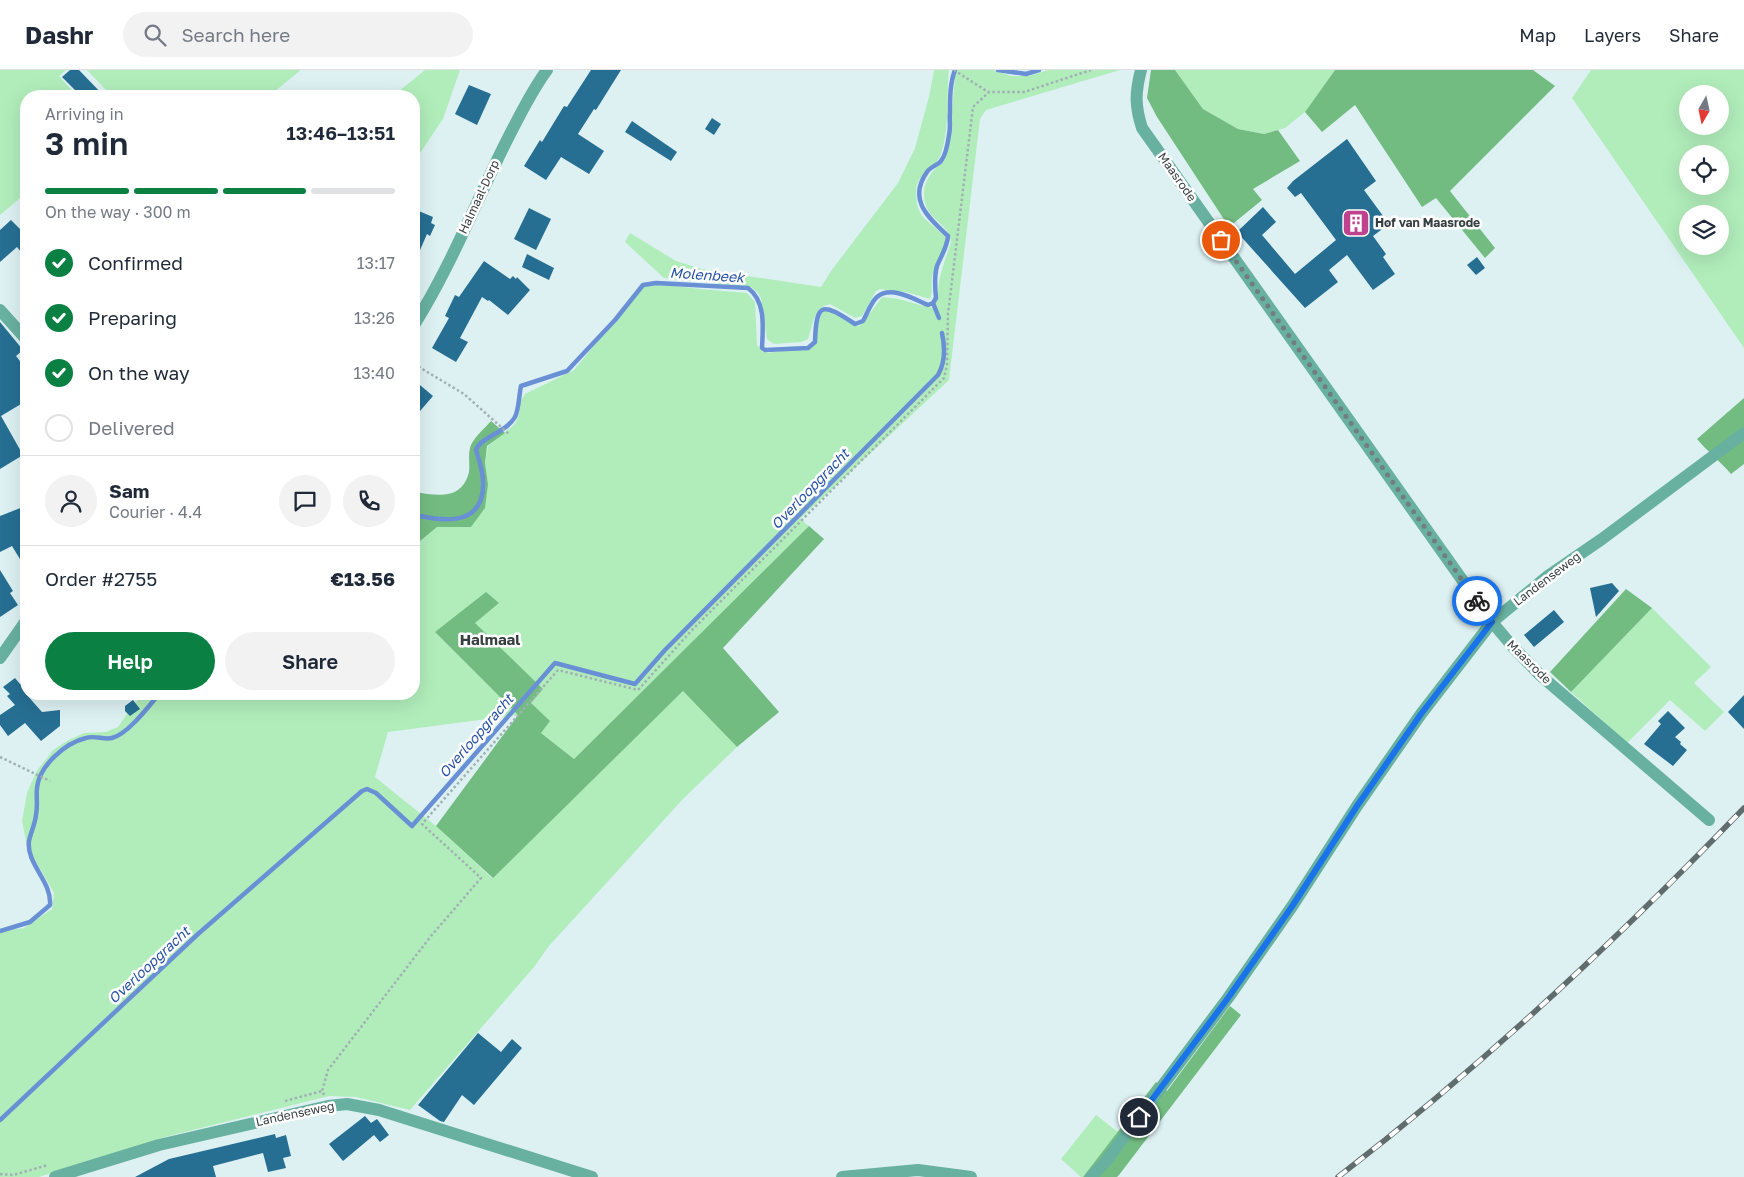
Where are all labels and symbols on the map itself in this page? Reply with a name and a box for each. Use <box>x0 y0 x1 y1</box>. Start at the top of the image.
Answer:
north arrow <box>1679 85 1729 135</box>
street label: Maasrode <box>1155 149 1200 204</box>
street label: Halmaal-Dorp <box>455 158 502 236</box>
building icon: Hof van Maasrode <box>1341 208 1371 238</box>
place label: Hof van Maasrode <box>1375 215 1480 230</box>
pin <box>1200 219 1242 261</box>
water label: Molenbeek <box>669 263 747 286</box>
water label: Overloopgracht <box>767 444 853 532</box>
street label: Landenseweg <box>1510 549 1583 609</box>
courier <box>1452 576 1502 626</box>
district label: Halmaal <box>460 630 520 648</box>
street label: Maasrode <box>1504 636 1555 687</box>
water label: Overloopgracht <box>435 689 517 781</box>
water label: Overloopgracht <box>105 922 194 1007</box>
pin <box>1118 1096 1160 1138</box>
street label: Landenseweg <box>254 1098 336 1129</box>

